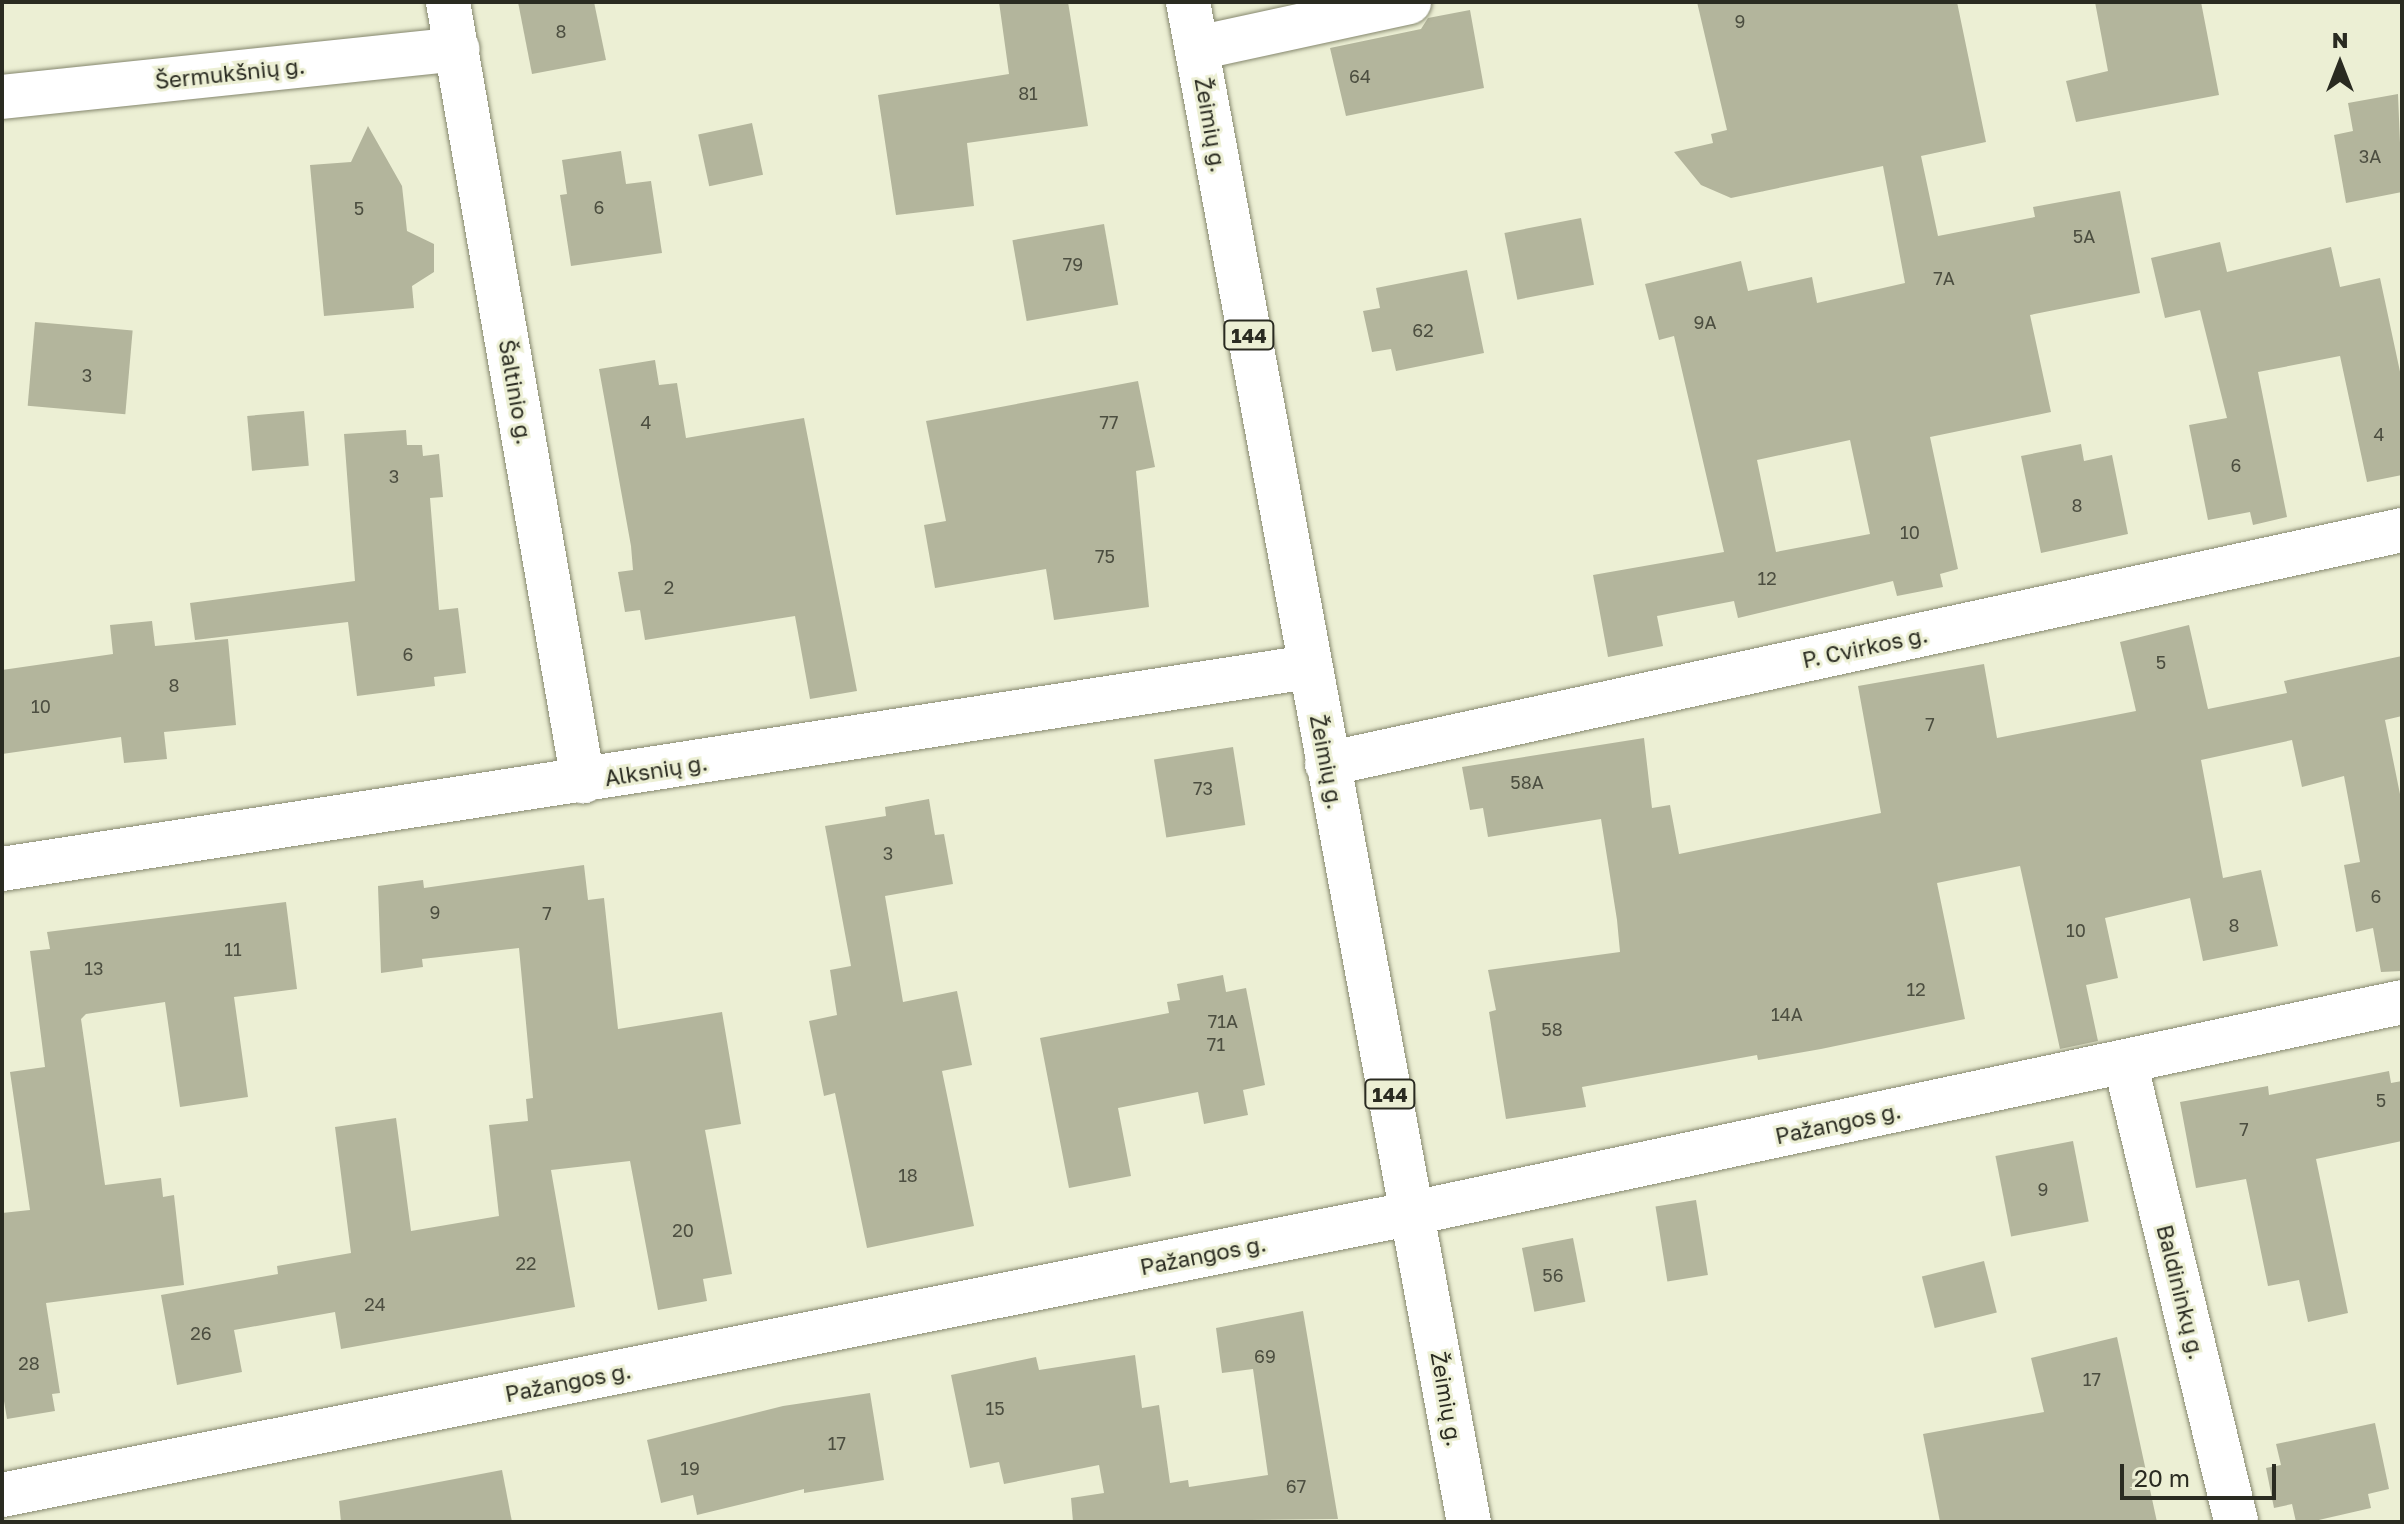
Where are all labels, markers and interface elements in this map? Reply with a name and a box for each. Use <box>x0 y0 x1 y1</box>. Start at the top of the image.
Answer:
house number: 9 <box>1735 10 1745 32</box>
house number: 8 <box>556 20 566 42</box>
north arrow <box>2300 24 2380 104</box>
text: N <box>2332 26 2348 53</box>
street label: Šermukšnių g. <box>154 52 306 94</box>
house number: 64 <box>1349 65 1371 87</box>
street label: Žeimių g. <box>1190 76 1232 174</box>
house number: 81 <box>1018 82 1038 104</box>
house number: 3A <box>2359 145 2381 167</box>
house number: 6 <box>594 196 604 218</box>
house number: 5 <box>354 197 364 219</box>
house number: 5A <box>2073 225 2095 247</box>
house number: 79 <box>1063 253 1083 275</box>
house number: 7A <box>1933 267 1955 289</box>
house number: 9A <box>1694 311 1716 333</box>
road number: 144 <box>1223 319 1275 351</box>
house number: 62 <box>1412 319 1434 341</box>
street label: Šaltinio g. <box>494 337 538 447</box>
house number: 3 <box>82 364 92 386</box>
house number: 4 <box>641 411 651 433</box>
house number: 77 <box>1099 411 1119 433</box>
house number: 4 <box>2374 423 2384 445</box>
house number: 6 <box>2231 454 2241 476</box>
house number: 3 <box>389 465 399 487</box>
house number: 8 <box>2072 494 2082 516</box>
house number: 10 <box>1900 521 1920 543</box>
house number: 75 <box>1095 545 1115 567</box>
house number: 12 <box>1757 567 1777 589</box>
house number: 2 <box>664 576 674 598</box>
street label: P. Cvirkos g. <box>1800 621 1930 673</box>
house number: 6 <box>403 643 413 665</box>
house number: 5 <box>2156 651 2166 673</box>
house number: 8 <box>169 674 179 696</box>
house number: 10 <box>31 695 51 717</box>
street label: Žeimių g. <box>1305 712 1349 812</box>
house number: 7 <box>1925 713 1935 735</box>
street label: Alksnių g. <box>603 749 709 791</box>
house number: 58A <box>1510 771 1544 793</box>
house number: 73 <box>1193 777 1213 799</box>
house number: 3 <box>883 842 893 864</box>
house number: 6 <box>2371 885 2381 907</box>
house number: 9 <box>430 901 440 923</box>
house number: 7 <box>542 902 552 924</box>
house number: 8 <box>2229 914 2239 936</box>
house number: 10 <box>2066 919 2086 941</box>
house number: 11 <box>224 938 242 960</box>
house number: 13 <box>84 957 104 979</box>
house number: 12 <box>1906 978 1926 1000</box>
house number: 14A <box>1771 1003 1803 1025</box>
house number: 71A <box>1208 1010 1238 1032</box>
house number: 58 <box>1541 1018 1563 1040</box>
house number: 71 <box>1207 1033 1225 1055</box>
road number: 144 <box>1364 1078 1416 1110</box>
house number: 5 <box>2376 1089 2386 1111</box>
street label: Pažangos g. <box>1773 1097 1903 1149</box>
house number: 7 <box>2239 1118 2249 1140</box>
house number: 18 <box>898 1164 918 1186</box>
house number: 9 <box>2038 1178 2048 1200</box>
house number: 20 <box>672 1219 694 1241</box>
street label: Baldininkų g. <box>2152 1222 2210 1362</box>
street label: Pažangos g. <box>1138 1230 1268 1280</box>
house number: 22 <box>516 1252 536 1274</box>
house number: 56 <box>1542 1264 1564 1286</box>
house number: 24 <box>364 1293 386 1315</box>
house number: 26 <box>190 1322 212 1344</box>
house number: 69 <box>1254 1345 1276 1367</box>
street label: Žeimių g. <box>1426 1350 1468 1448</box>
house number: 28 <box>18 1352 40 1374</box>
street label: Pažangos g. <box>503 1357 633 1407</box>
house number: 17 <box>2083 1368 2101 1390</box>
house number: 15 <box>985 1397 1005 1419</box>
house number: 17 <box>828 1432 846 1454</box>
scale bar <box>2124 1448 2280 1498</box>
house number: 19 <box>680 1457 700 1479</box>
text: 20 m <box>2134 1463 2190 1492</box>
house number: 67 <box>1286 1475 1306 1497</box>

